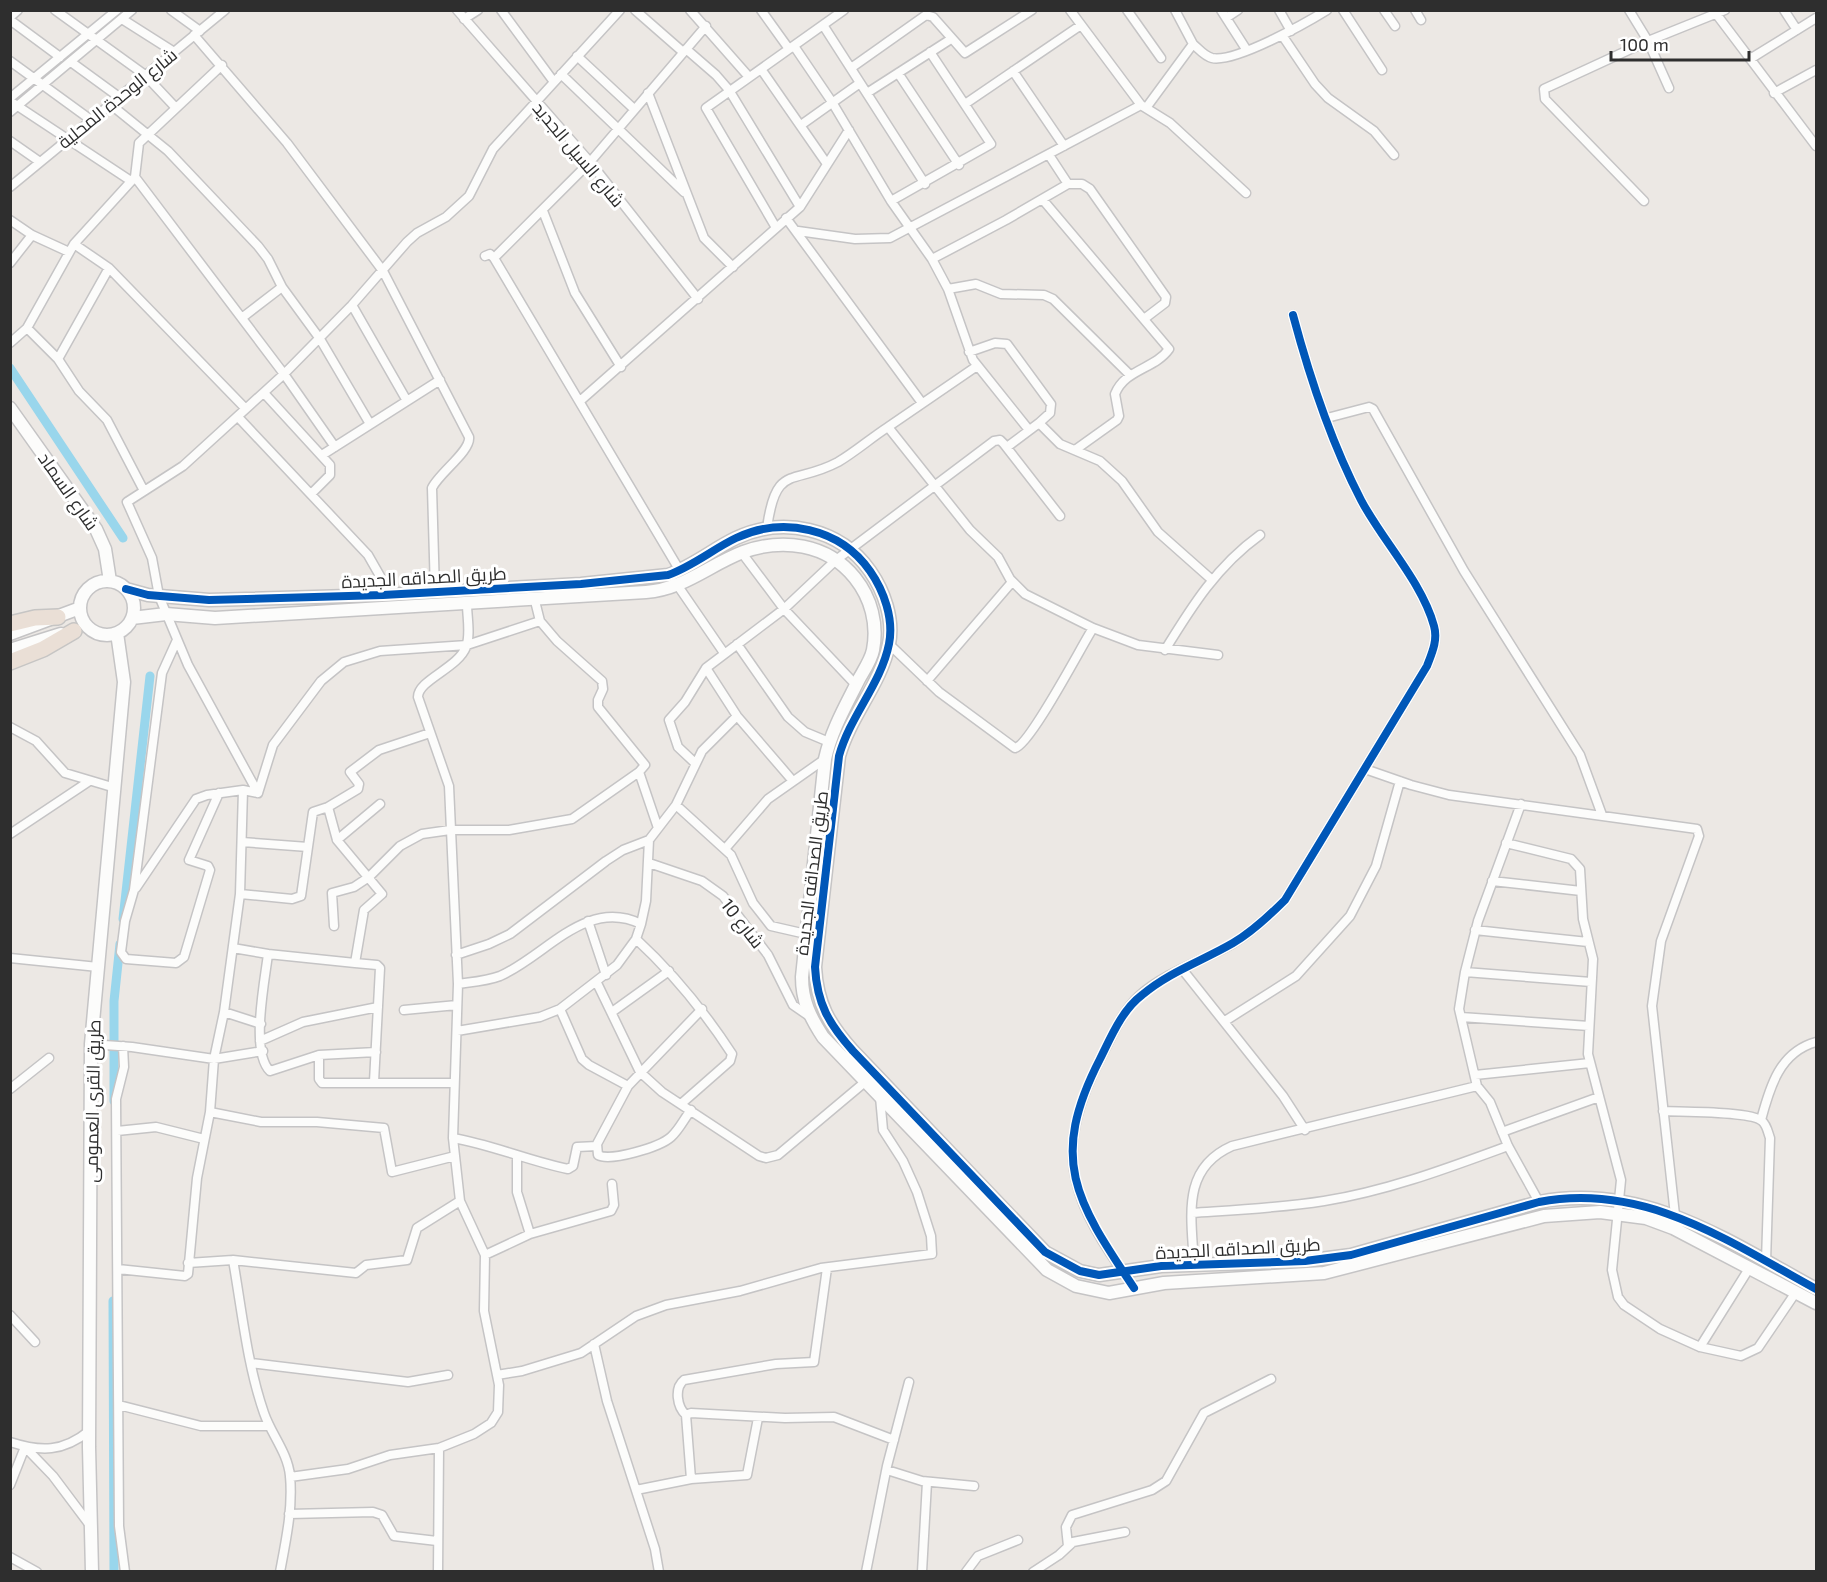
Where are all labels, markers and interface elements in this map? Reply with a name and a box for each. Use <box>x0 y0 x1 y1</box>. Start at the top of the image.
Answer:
scale bar <box>1611 24 1749 62</box>
text: 100 m <box>1620 33 1669 55</box>
street label: شارع الوحدة المحلية <box>53 43 182 154</box>
street label: شارع السيل الجديد <box>527 97 629 212</box>
street label: شارع السماد <box>32 448 104 535</box>
street label: طريق الصداقه الجديدة <box>341 562 507 594</box>
street label: طريق الصداقه الجديدة <box>790 790 834 957</box>
street label: شارع 10 <box>715 894 769 953</box>
street label: طريق القرى العمومى <box>80 1019 106 1183</box>
street label: طريق الصداقه الجديدة <box>1155 1233 1321 1265</box>

